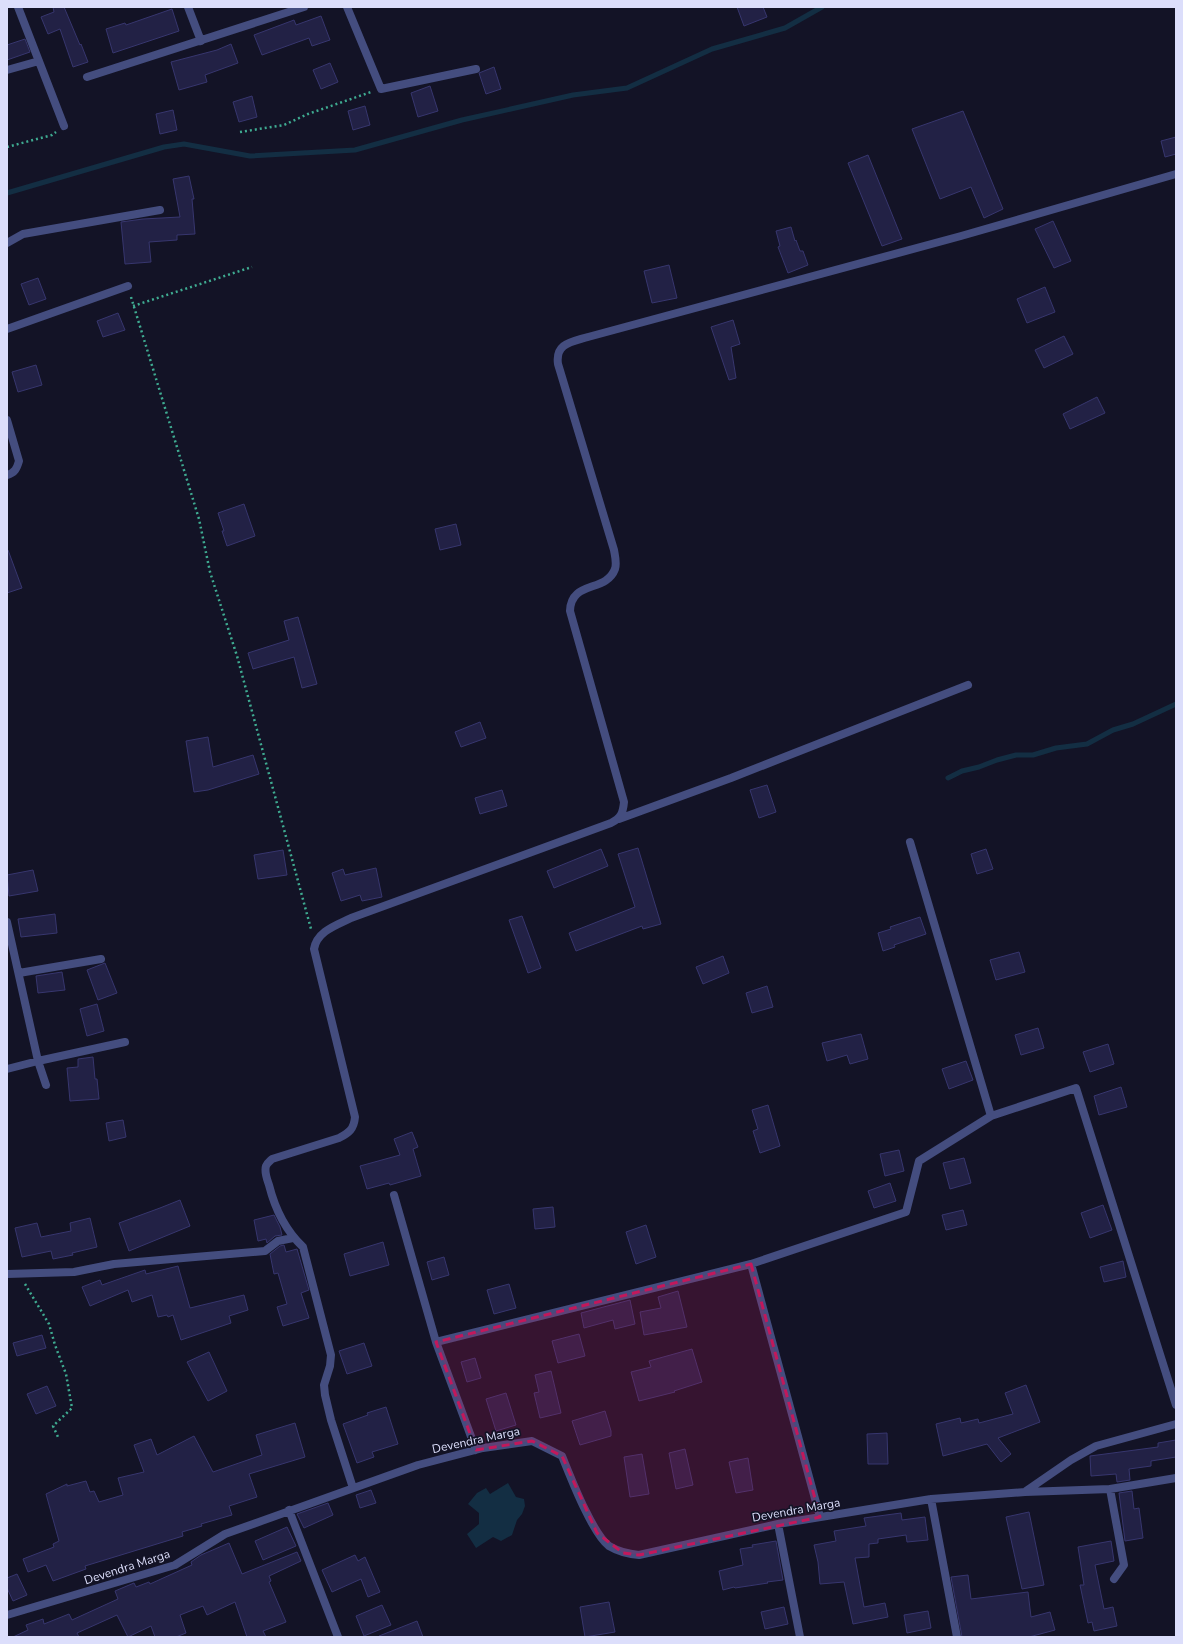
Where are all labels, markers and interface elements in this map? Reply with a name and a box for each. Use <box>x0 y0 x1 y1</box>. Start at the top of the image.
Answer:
street label: Devendra Marga <box>431 1423 521 1457</box>
street label: Devendra Marga <box>751 1494 841 1526</box>
street label: Devendra Marga <box>82 1546 172 1588</box>

